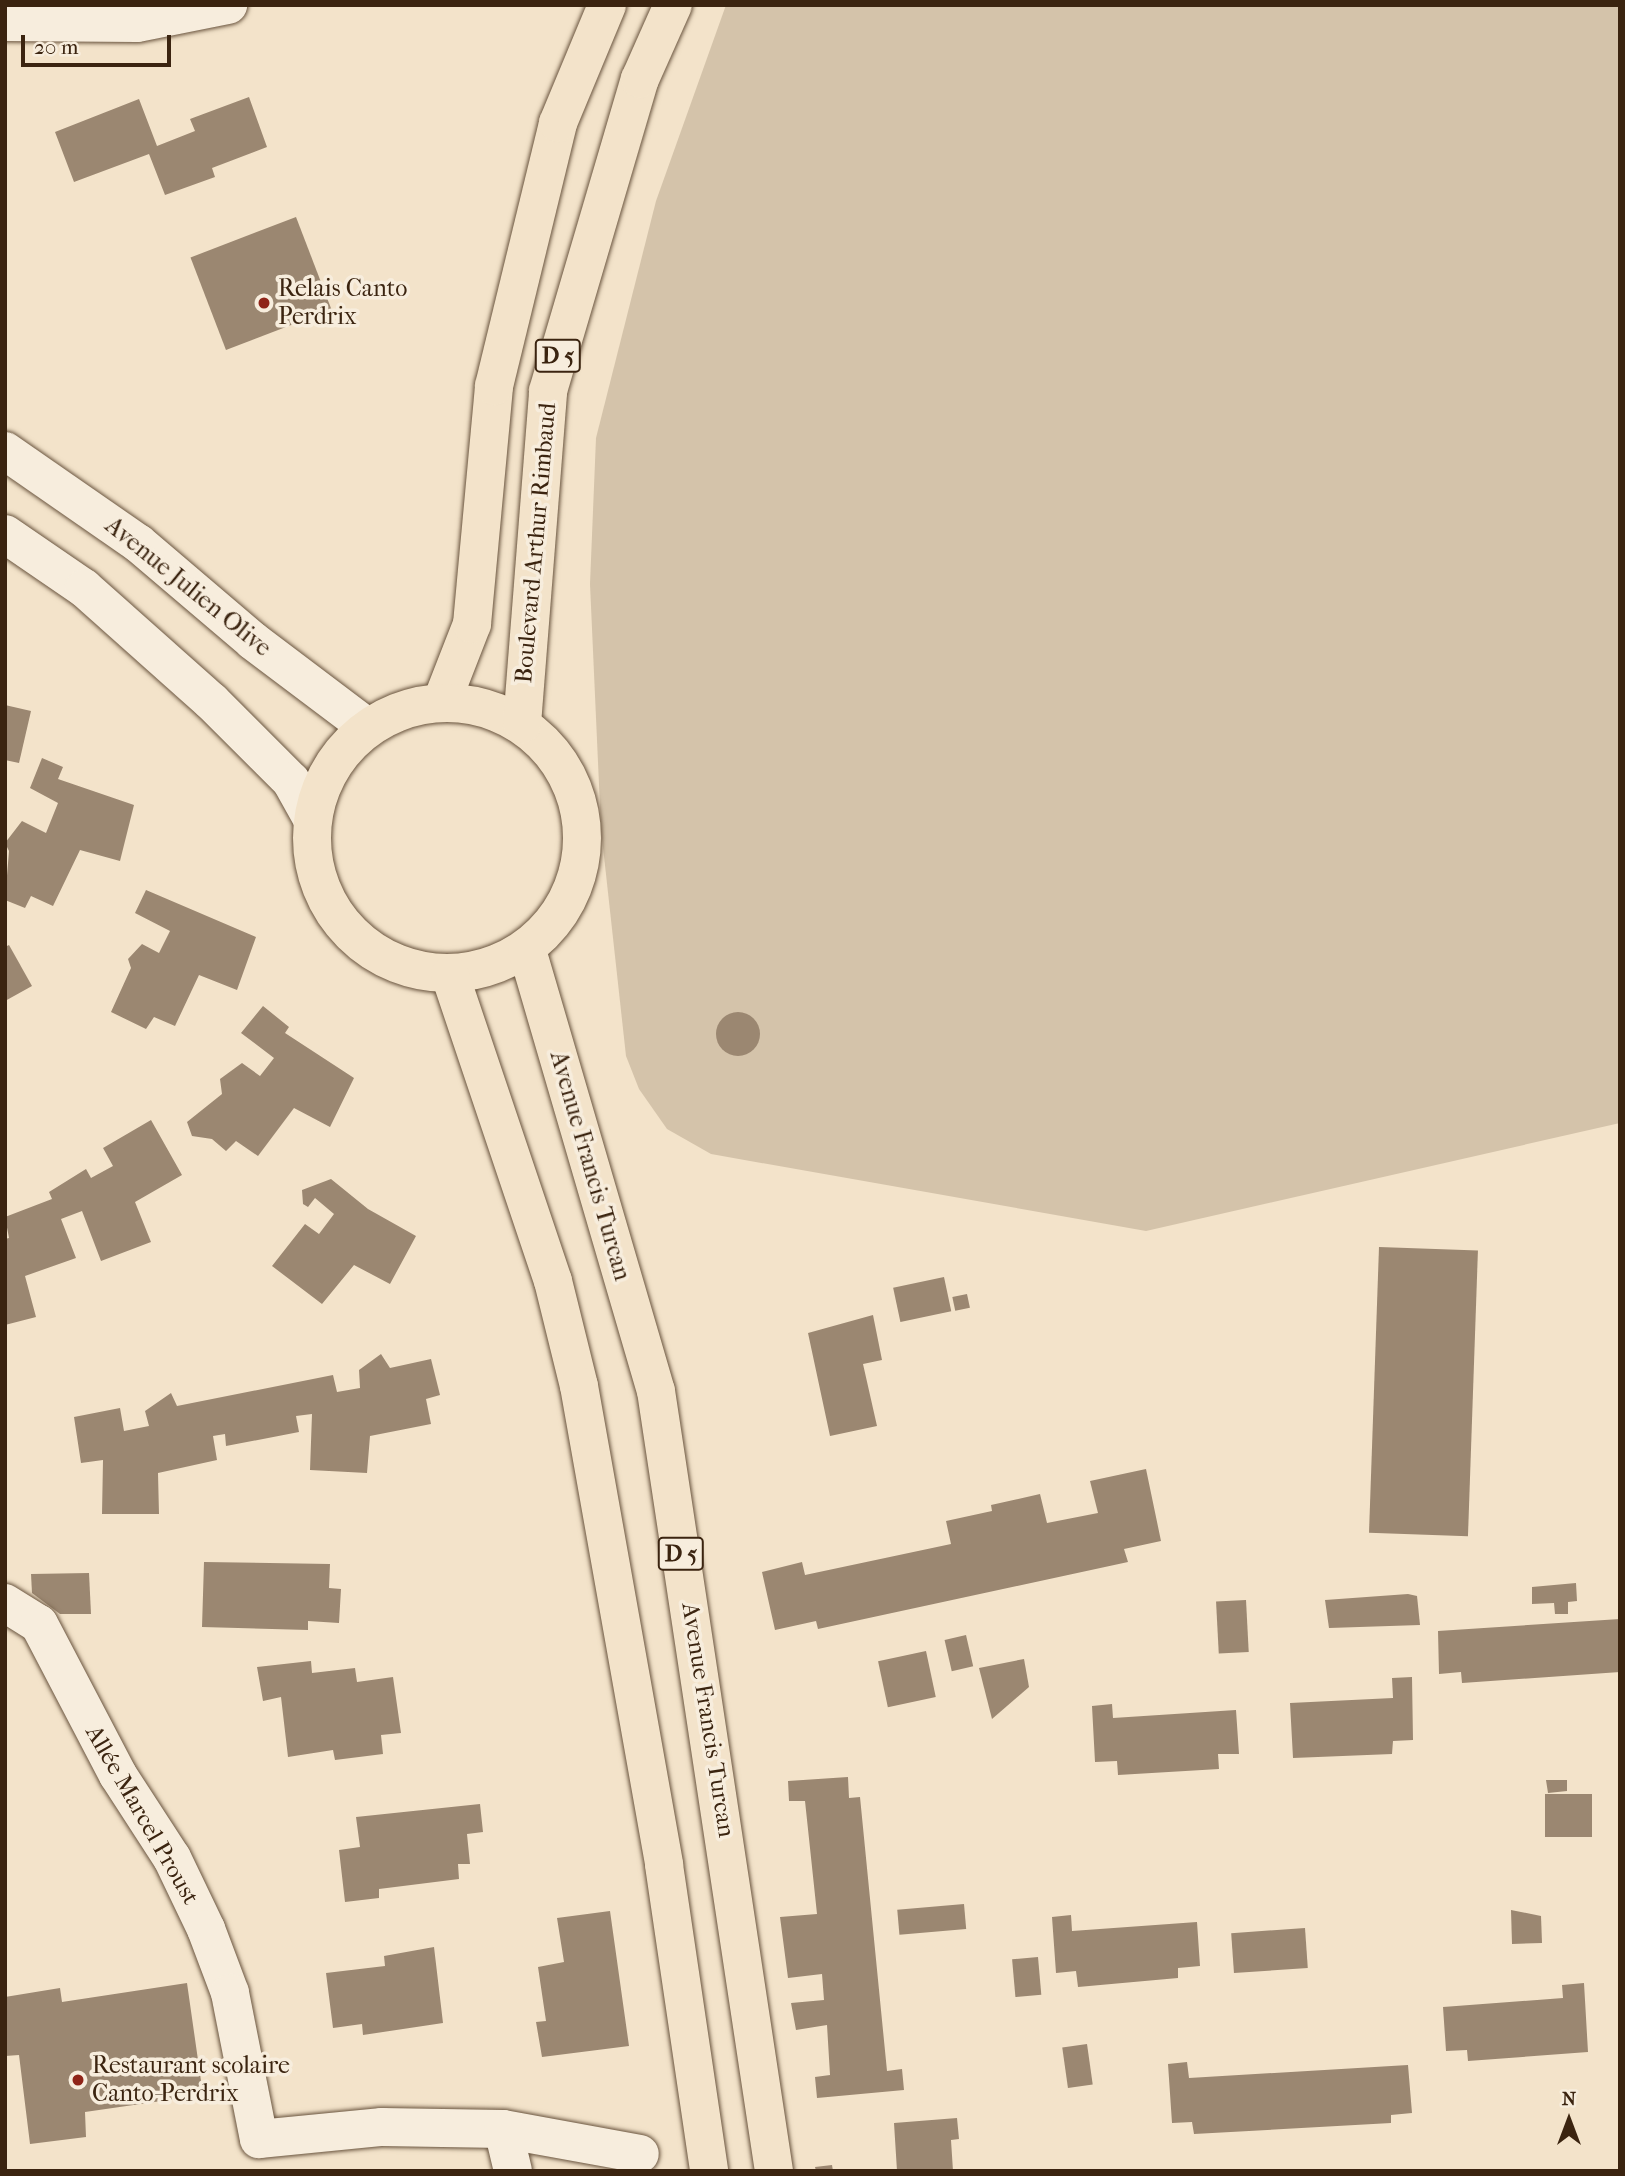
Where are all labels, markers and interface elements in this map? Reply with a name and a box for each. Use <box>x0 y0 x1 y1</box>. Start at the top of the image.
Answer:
scale bar <box>24 21 175 65</box>
text: 20 m <box>34 35 78 59</box>
place label: Relais Canto Perdrix <box>278 275 407 331</box>
marker: Relais Canto Perdrix <box>256 295 272 311</box>
road number: D 5 <box>534 336 582 376</box>
street label: Boulevard Arthur Rimbaud <box>509 402 563 684</box>
street label: Avenue Julien Olive <box>99 511 277 663</box>
street label: Avenue Francis Turcan <box>543 1048 637 1284</box>
road number: D 5 <box>656 1534 706 1574</box>
street label: Avenue Francis Turcan <box>675 1601 741 1839</box>
street label: Allée Marcel Proust <box>79 1720 205 1910</box>
place label: Restaurant scolaire Canto-Perdrix <box>92 2052 290 2108</box>
marker: Restaurant scolaire Canto-Perdrix <box>70 2072 86 2088</box>
north arrow <box>1534 2085 1604 2155</box>
text: N <box>1562 2088 1576 2110</box>

